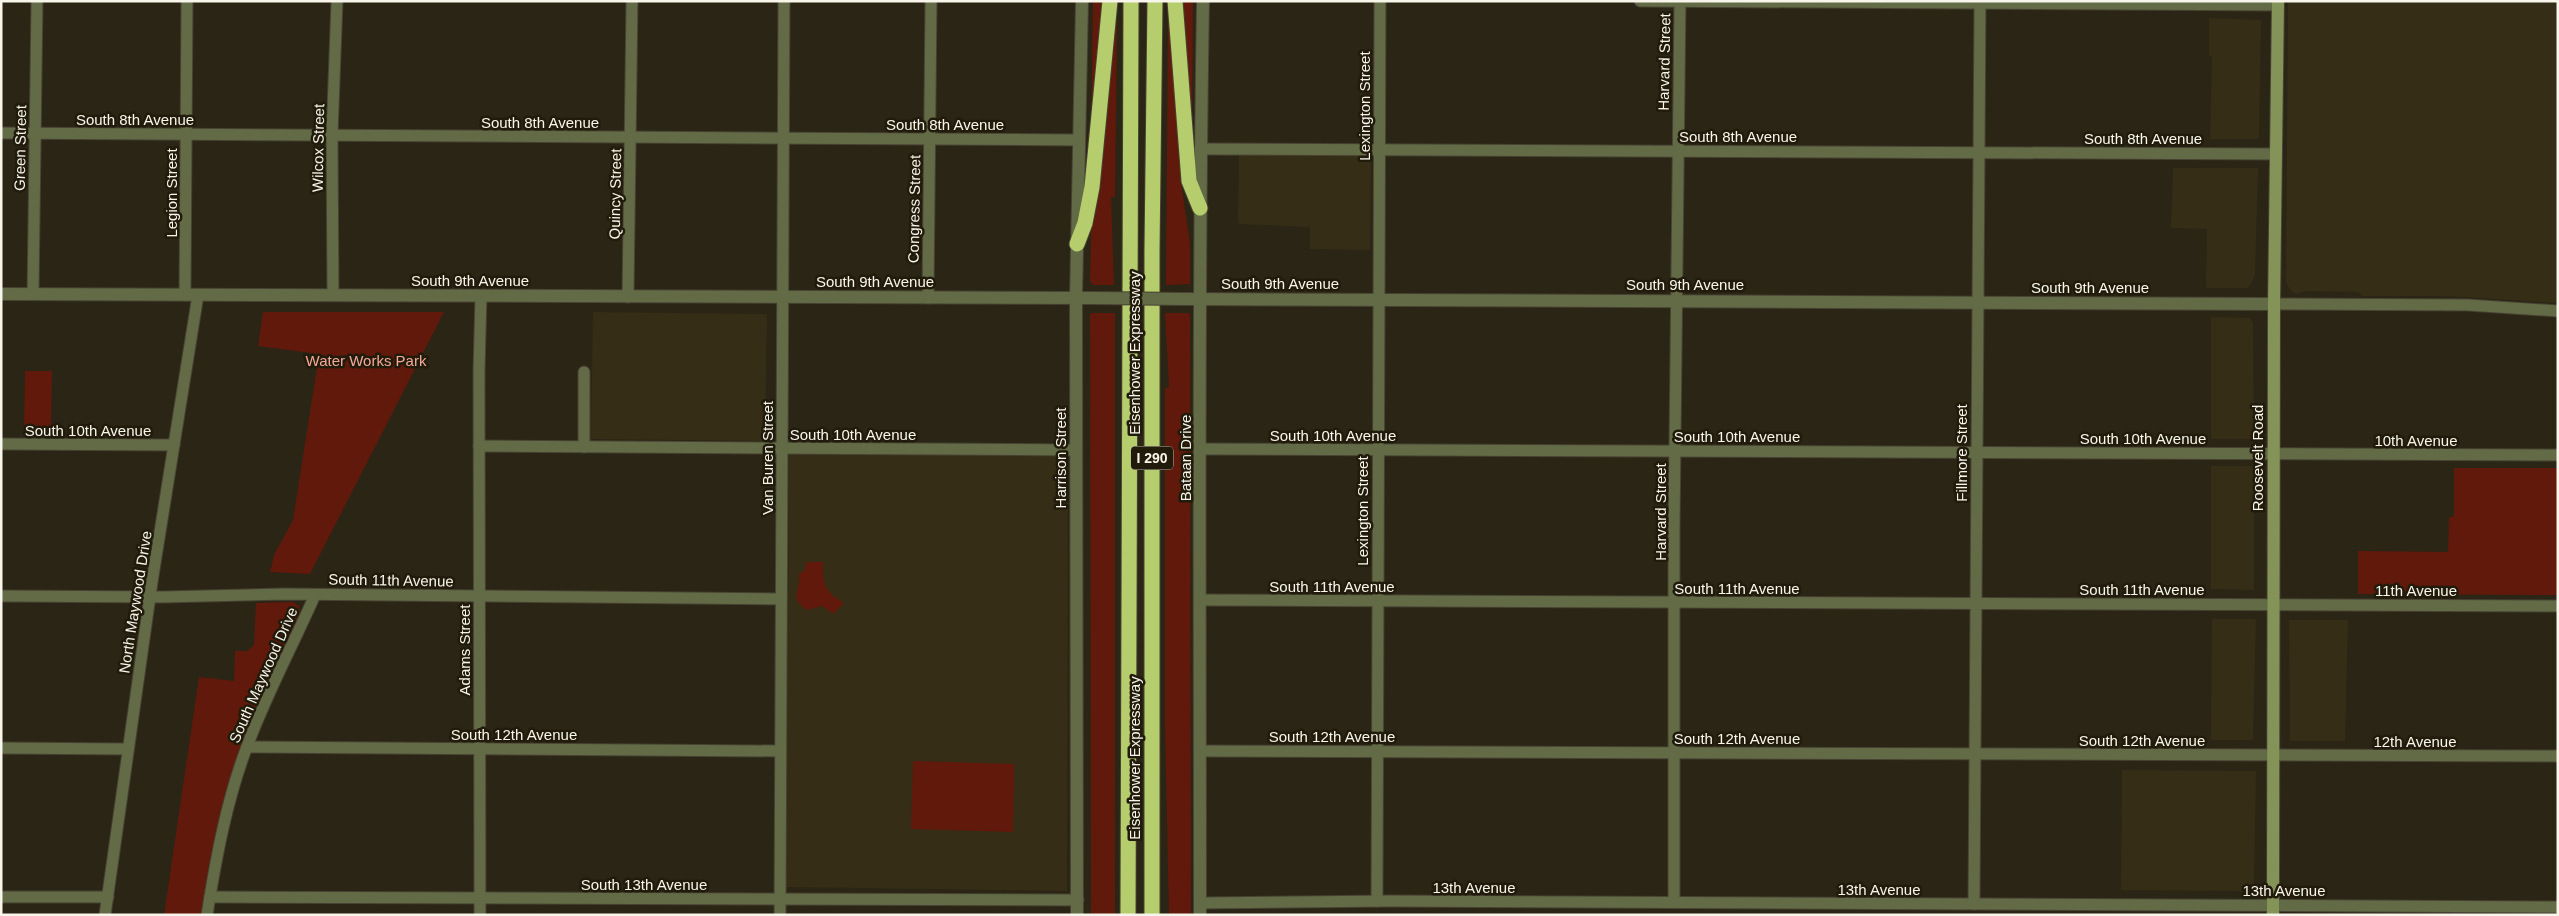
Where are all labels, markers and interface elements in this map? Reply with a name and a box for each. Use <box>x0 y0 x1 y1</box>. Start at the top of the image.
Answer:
street label: Harvard Street <box>1655 12 1673 111</box>
street label: Lexington Street <box>1356 51 1373 161</box>
street label: Wilcox Street <box>309 103 327 192</box>
street label: Green Street <box>11 104 29 191</box>
street label: South 8th Avenue <box>76 111 194 128</box>
street label: South 8th Avenue <box>481 114 599 131</box>
street label: South 8th Avenue <box>886 116 1004 133</box>
street label: South 8th Avenue <box>1679 128 1797 145</box>
street label: South 8th Avenue <box>2084 130 2202 147</box>
street label: Legion Street <box>163 148 180 238</box>
street label: Quincy Street <box>606 148 624 240</box>
street label: Congress Street <box>905 154 923 263</box>
street label: Eisenhower Expressway <box>1126 271 1143 435</box>
street label: South 9th Avenue <box>411 272 529 289</box>
street label: South 9th Avenue <box>816 273 934 290</box>
street label: South 9th Avenue <box>1221 275 1339 292</box>
street label: South 9th Avenue <box>1626 276 1744 293</box>
street label: South 9th Avenue <box>2031 279 2149 296</box>
park label: Water Works Park <box>306 352 427 369</box>
street label: Van Buren Street <box>759 400 776 515</box>
street label: Fillmore Street <box>1953 403 1970 502</box>
street label: Roosevelt Road <box>2249 405 2266 511</box>
street label: Harrison Street <box>1052 407 1069 508</box>
street label: Bataan Drive <box>1177 415 1194 501</box>
street label: South 10th Avenue <box>25 422 151 439</box>
street label: South 10th Avenue <box>790 426 916 443</box>
street label: South 10th Avenue <box>1270 427 1396 444</box>
street label: South 10th Avenue <box>1674 428 1800 445</box>
street label: South 10th Avenue <box>2080 430 2206 447</box>
street label: 10th Avenue <box>2374 432 2458 449</box>
road number: I 290 <box>1131 446 1173 469</box>
street label: Lexington Street <box>1354 456 1371 566</box>
street label: Harvard Street <box>1652 462 1669 561</box>
street label: North Maywood Drive <box>115 529 155 675</box>
street label: South 11th Avenue <box>328 570 454 590</box>
street label: South 11th Avenue <box>1269 578 1395 595</box>
street label: South 11th Avenue <box>1674 580 1800 597</box>
street label: South 11th Avenue <box>2079 581 2205 598</box>
street label: 11th Avenue <box>2375 582 2457 599</box>
street label: Adams Street <box>456 604 473 695</box>
street label: South Maywood Drive <box>225 605 301 745</box>
street label: Eisenhower Expressway <box>1126 676 1143 840</box>
street label: South 12th Avenue <box>451 726 577 743</box>
street label: South 12th Avenue <box>1269 728 1395 745</box>
street label: South 12th Avenue <box>1674 730 1800 747</box>
street label: South 12th Avenue <box>2079 732 2205 749</box>
street label: 12th Avenue <box>2373 733 2457 750</box>
street label: South 13th Avenue <box>581 876 707 893</box>
street label: 13th Avenue <box>1432 879 1516 896</box>
street label: 13th Avenue <box>1837 881 1921 898</box>
street label: 13th Avenue <box>2242 882 2326 899</box>

